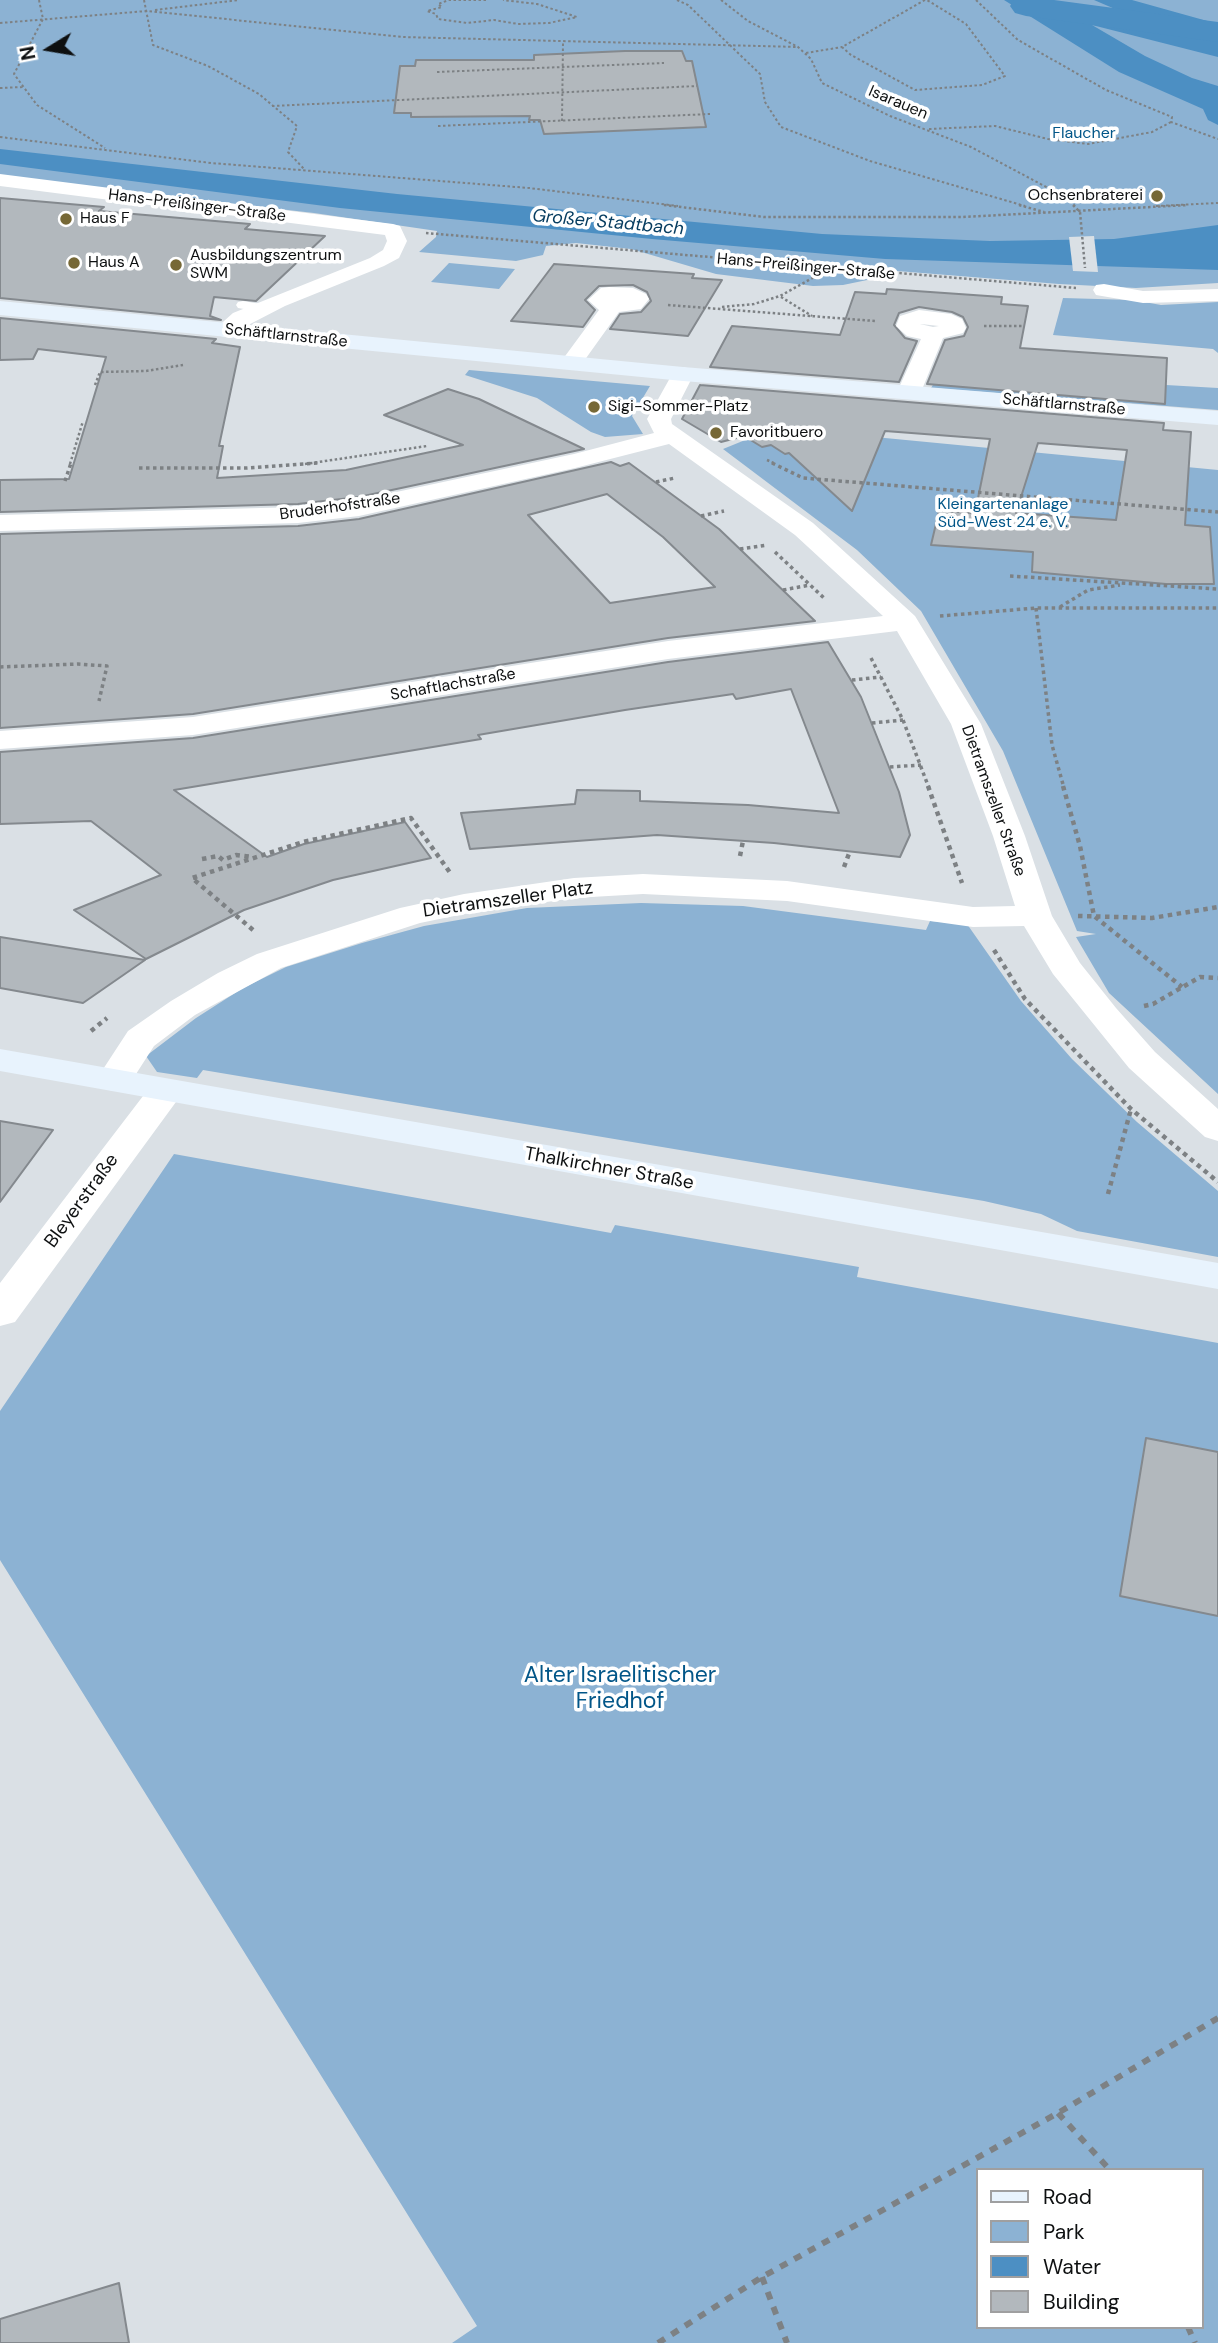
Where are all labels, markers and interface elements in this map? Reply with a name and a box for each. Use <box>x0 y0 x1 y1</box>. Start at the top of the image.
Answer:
north arrow <box>14 14 84 84</box>
text: N <box>14 44 41 62</box>
street label: Isarauen <box>865 82 931 124</box>
park label: Flaucher <box>1052 124 1116 144</box>
street label: Hans-Preißinger-Straße <box>107 186 287 226</box>
place label: Ochsenbraterei <box>1028 186 1143 206</box>
marker: Ochsenbraterei <box>1149 188 1165 204</box>
water label: Großer Stadtbach <box>531 206 685 240</box>
place label: Haus F <box>80 209 130 229</box>
marker: Haus F <box>58 211 74 227</box>
place label: Ausbildungszentrum SWM <box>190 246 342 284</box>
street label: Hans-Preißinger-Straße <box>716 250 896 284</box>
place label: Haus A <box>88 253 140 273</box>
marker: Haus A <box>66 255 82 271</box>
marker: Ausbildungszentrum SWM <box>168 257 184 273</box>
street label: Schäftlarnstraße <box>224 320 348 352</box>
street label: Schäftlarnstraße <box>1002 390 1126 420</box>
place label: Sigi-Sommer-Platz <box>608 397 748 417</box>
marker: Sigi-Sommer-Platz <box>586 399 602 415</box>
place label: Favoritbuero <box>730 423 823 443</box>
marker: Favoritbuero <box>708 425 724 441</box>
street label: Bruderhofstraße <box>278 489 402 525</box>
park label: Kleingartenanlage Süd-West 24 e. V. <box>938 495 1068 533</box>
street label: Schaftlachstraße <box>389 665 517 705</box>
street label: Dietramszeller Straße <box>957 723 1029 879</box>
street label: Dietramszeller Platz <box>421 877 595 923</box>
street label: Thalkirchner Straße <box>523 1143 695 1195</box>
street label: Bleyerstraße <box>40 1150 124 1252</box>
park label: Alter Israelitischer Friedhof <box>524 1662 716 1716</box>
legend <box>976 2168 1204 2329</box>
text: Road <box>1043 2183 1092 2211</box>
text: Park <box>1043 2218 1084 2246</box>
text: Water <box>1043 2253 1101 2281</box>
text: Building <box>1043 2288 1119 2316</box>

